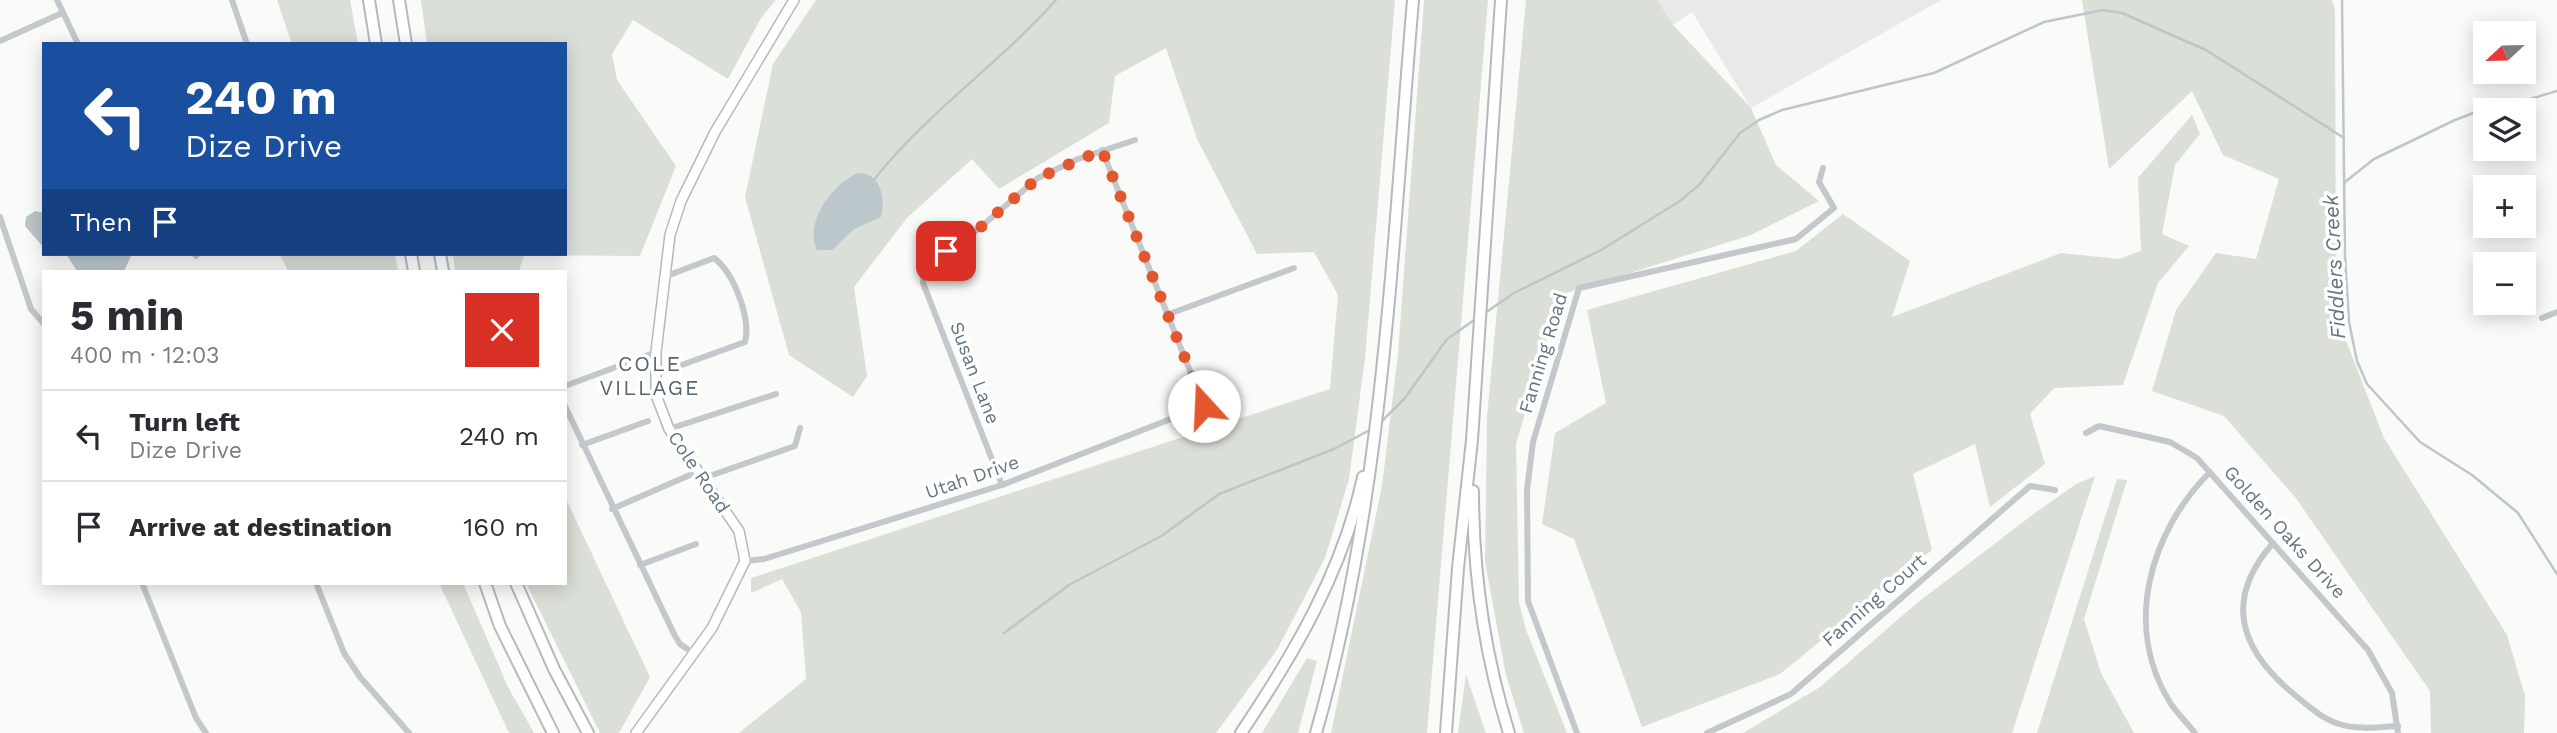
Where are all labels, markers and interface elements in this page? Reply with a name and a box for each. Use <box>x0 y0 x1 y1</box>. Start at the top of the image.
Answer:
north arrow <box>2473 21 2536 84</box>
map controls <box>2473 21 2536 315</box>
text: 240 m <box>185 68 337 126</box>
icon: left <box>70 70 161 161</box>
button: layers <box>2473 98 2536 161</box>
text: Dize Drive <box>185 127 342 165</box>
button: + <box>2473 175 2536 238</box>
water label: Fiddlers Creek <box>2318 194 2350 340</box>
icon: arrive <box>146 203 184 241</box>
text: Then <box>70 207 132 237</box>
pin <box>916 221 976 281</box>
icon: arrive <box>927 232 965 270</box>
button: − <box>2473 252 2536 315</box>
street label: Fanning Road <box>1514 290 1572 416</box>
text: 5 min <box>70 291 184 340</box>
button: close <box>465 293 539 367</box>
street label: Susan Lane <box>945 319 1005 427</box>
text: 400 m · 12:03 <box>70 342 219 369</box>
district label: COLE VILLAGE <box>600 351 700 400</box>
position arrow <box>1167 369 1241 443</box>
text: Turn left <box>129 407 240 437</box>
icon: left <box>70 417 108 455</box>
text: 240 m <box>459 421 539 451</box>
street label: Cole Road <box>663 427 735 517</box>
text: Dize Drive <box>129 437 242 464</box>
street label: Utah Drive <box>922 450 1022 504</box>
street label: Golden Oaks Drive <box>2219 461 2351 603</box>
icon: arrive <box>70 508 108 546</box>
text: Arrive at destination <box>129 512 392 542</box>
text: 160 m <box>463 512 539 542</box>
street label: Fanning Court <box>1818 549 1930 651</box>

